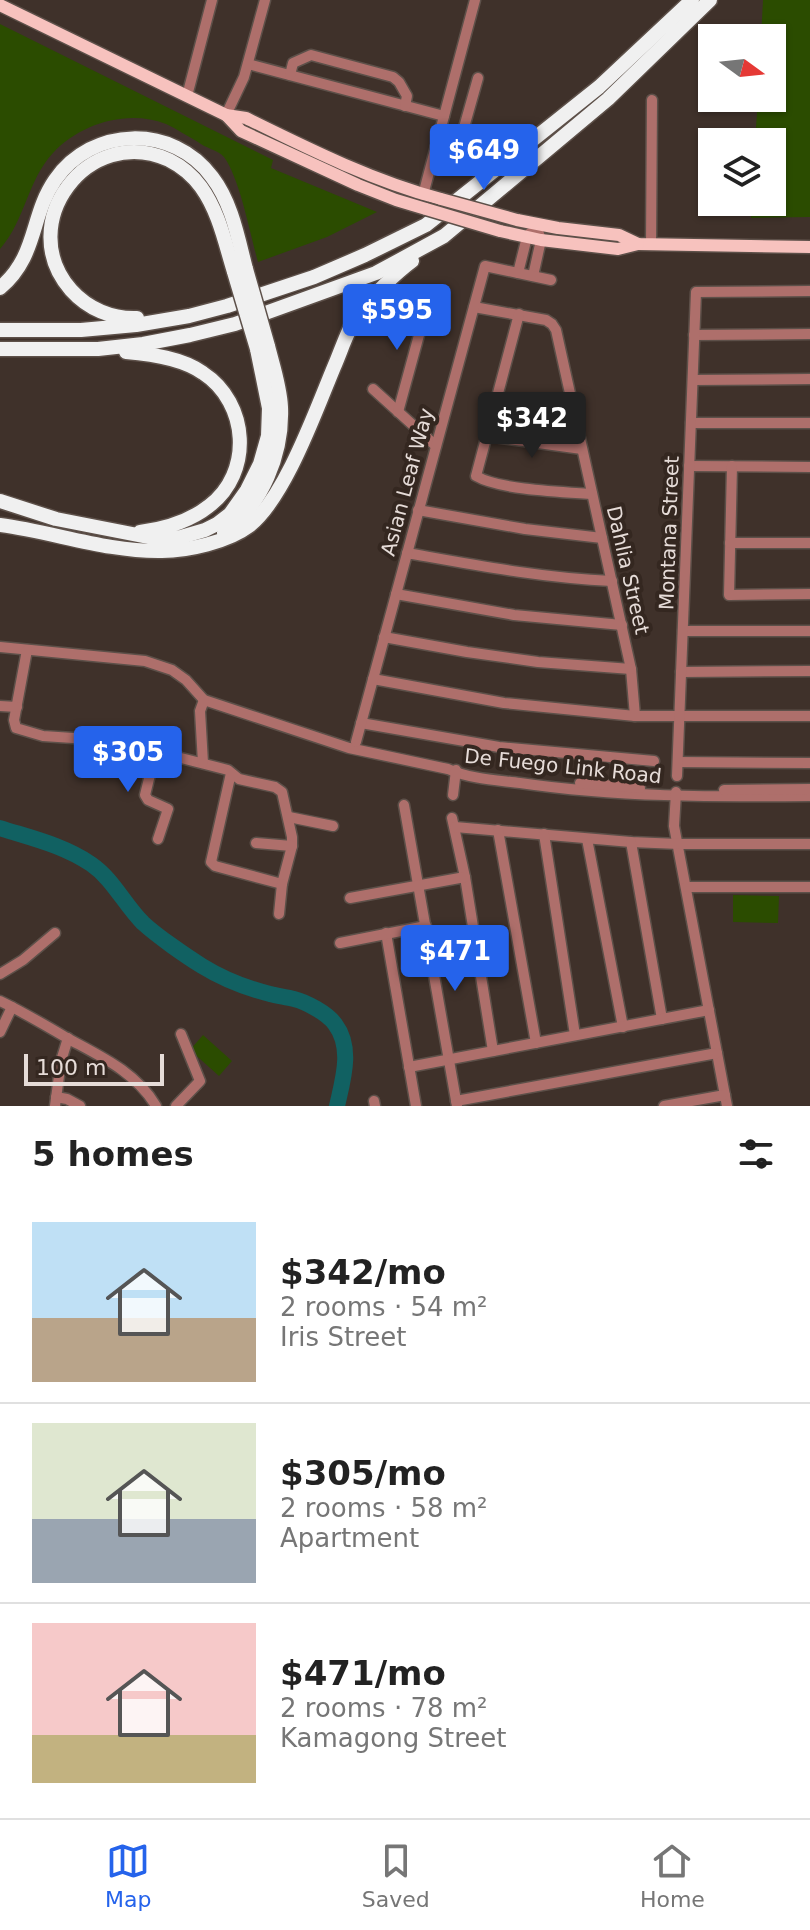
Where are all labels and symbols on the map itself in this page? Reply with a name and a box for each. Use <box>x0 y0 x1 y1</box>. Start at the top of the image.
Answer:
north arrow <box>698 24 786 112</box>
pin: $649 <box>437 124 531 192</box>
pin: $595 <box>350 284 444 352</box>
pin: $342 <box>485 392 579 460</box>
street label: Asian Leaf Way <box>376 405 438 559</box>
street label: Montana Street <box>654 455 684 611</box>
street label: Dahlia Street <box>602 504 654 637</box>
pin: $305 <box>81 726 175 794</box>
street label: De Fuego Link Road <box>463 744 663 788</box>
pin: $471 <box>408 925 502 993</box>
scale bar <box>24 1050 164 1086</box>

